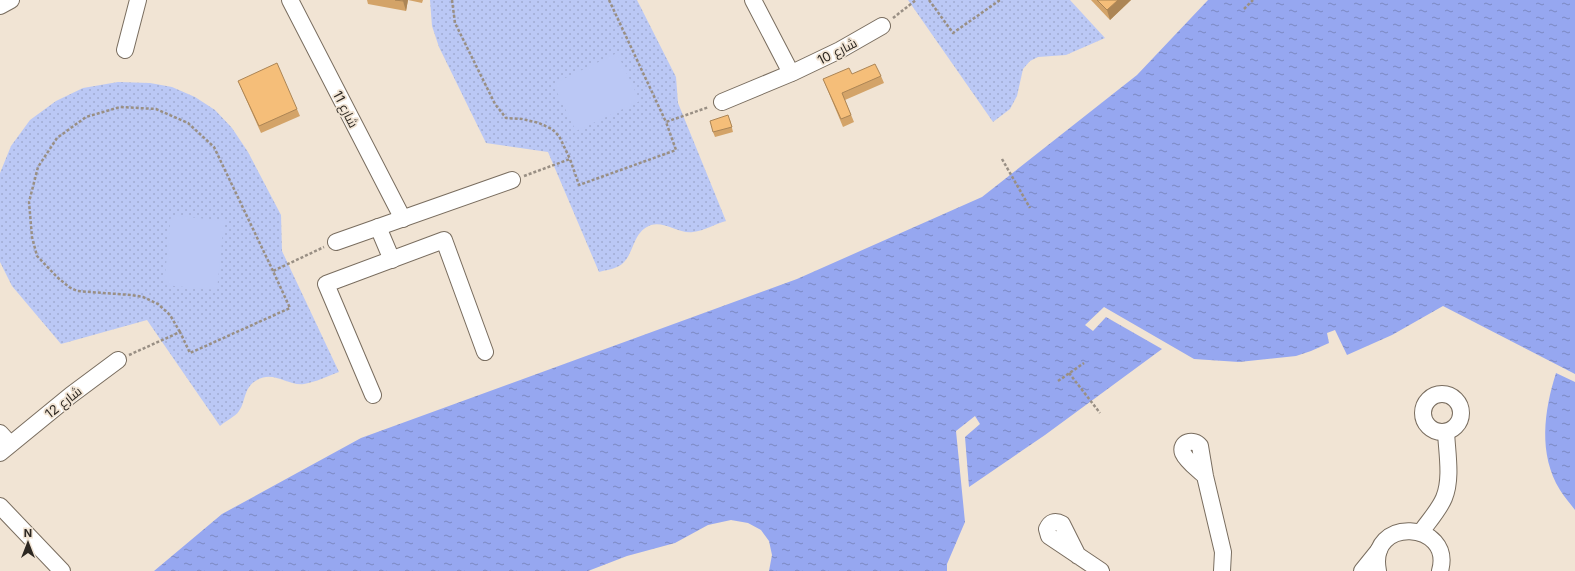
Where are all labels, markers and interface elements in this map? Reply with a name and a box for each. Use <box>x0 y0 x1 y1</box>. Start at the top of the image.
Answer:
street label: شارع 10 <box>815 34 860 69</box>
street label: شارع 11 <box>329 88 362 131</box>
street label: شارع 12 <box>42 383 85 422</box>
north arrow <box>8 523 48 563</box>
text: N <box>24 526 32 540</box>

